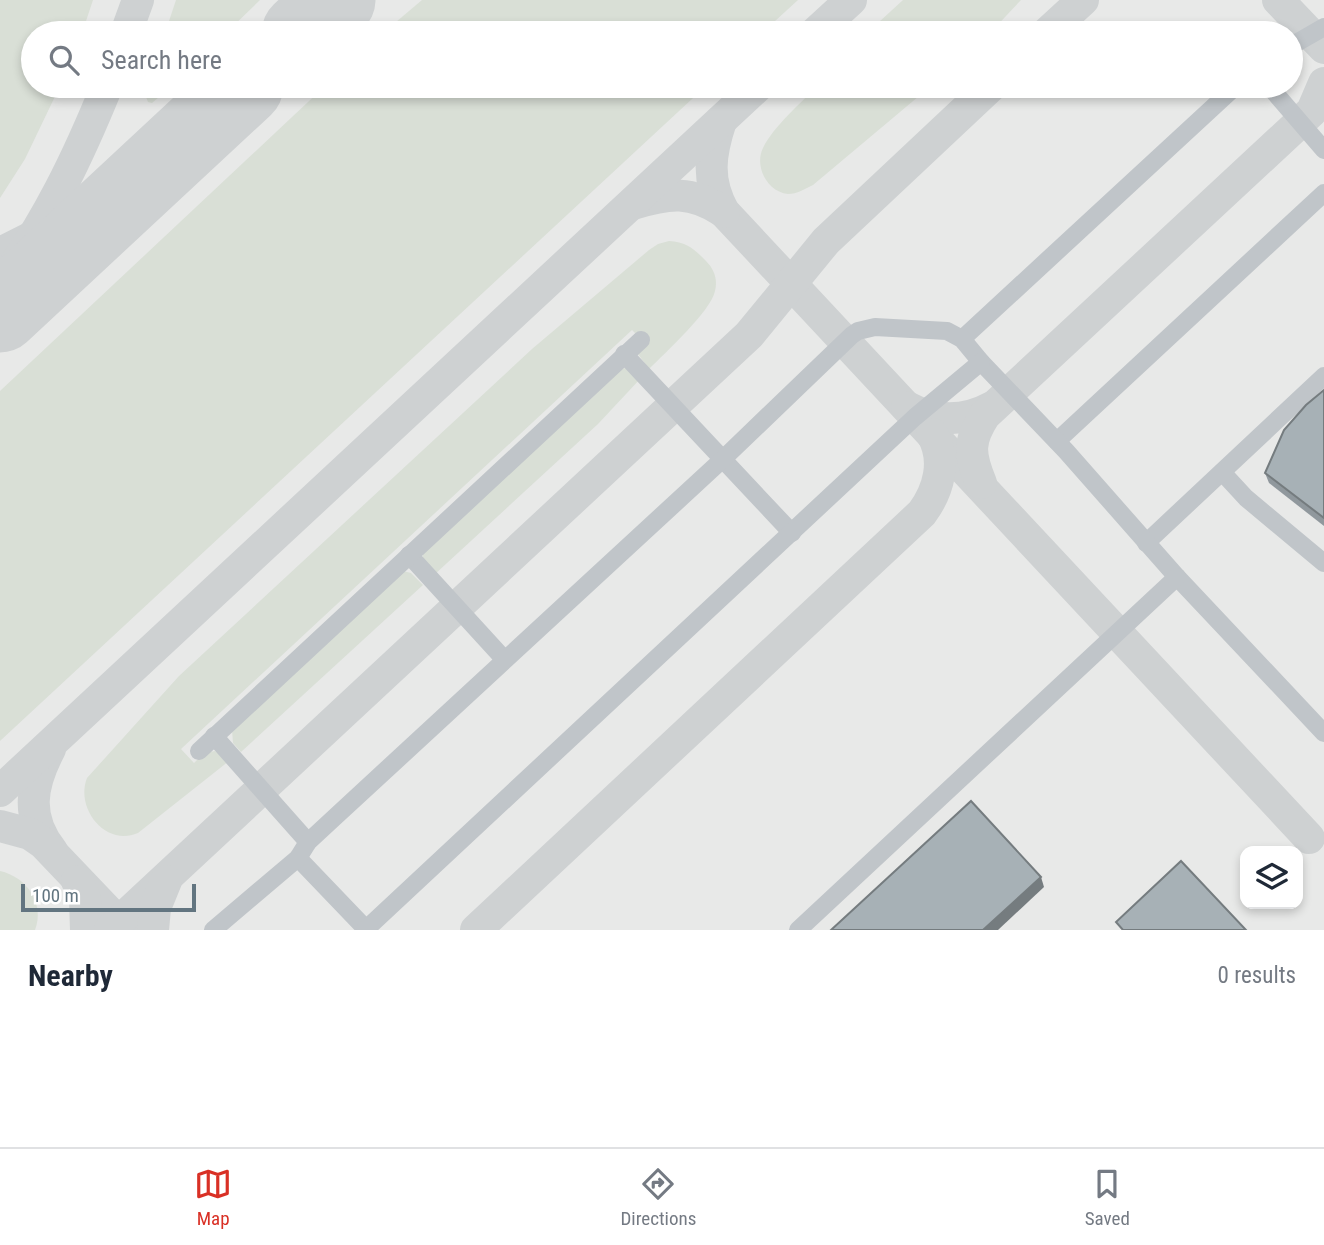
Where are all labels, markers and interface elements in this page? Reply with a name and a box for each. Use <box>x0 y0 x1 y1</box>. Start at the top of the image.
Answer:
search box <box>21 21 1303 98</box>
icon: search <box>45 41 83 79</box>
text: Search here <box>101 45 222 75</box>
map controls <box>1240 846 1303 909</box>
button: layers <box>1240 846 1303 909</box>
scale bar <box>21 881 196 913</box>
text: 100 m <box>32 884 79 907</box>
text: Nearby <box>28 958 113 993</box>
text: 0 results <box>1218 962 1296 989</box>
tab: Map <box>194 1165 232 1230</box>
tab: Directions <box>620 1165 696 1230</box>
tab: Saved <box>1085 1165 1130 1230</box>

